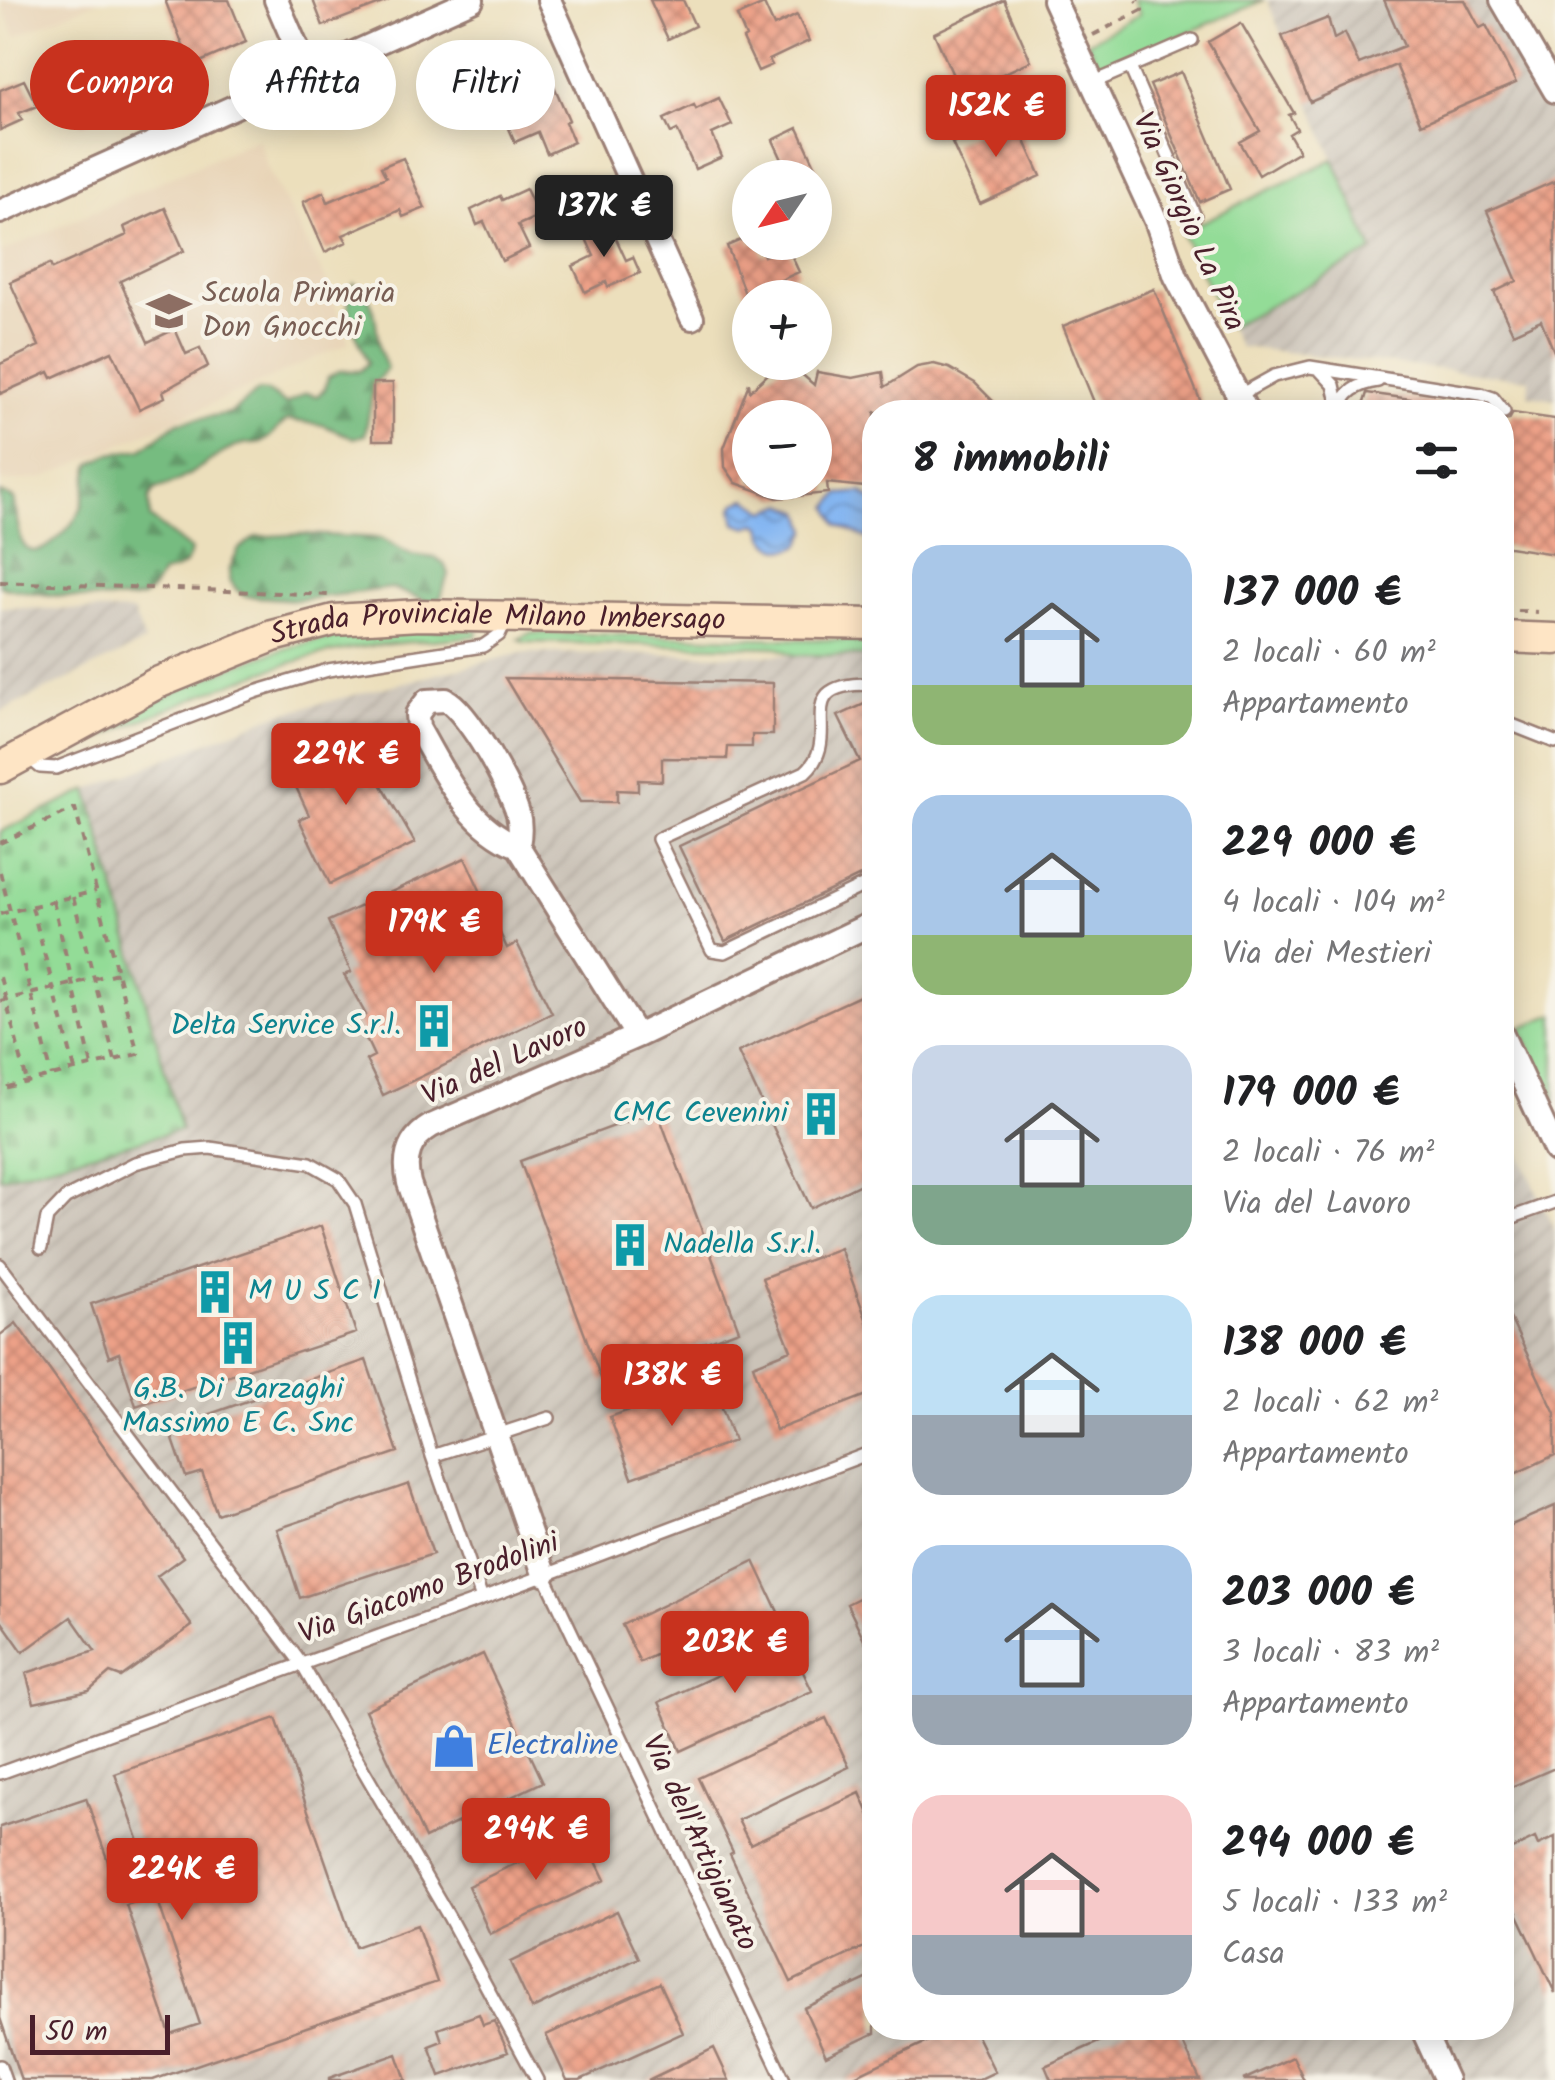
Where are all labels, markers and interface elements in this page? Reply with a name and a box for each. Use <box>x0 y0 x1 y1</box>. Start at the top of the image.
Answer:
chip: Compra <box>30 40 209 130</box>
chip: Affitta <box>229 40 396 130</box>
chip: Filtri <box>416 40 555 130</box>
pin: 152K € <box>915 75 1077 160</box>
text: 152K € <box>948 82 1044 133</box>
street label: Via Giorgio La Pira <box>1118 105 1258 339</box>
north arrow <box>732 160 832 260</box>
map controls <box>732 160 832 500</box>
pin: 137K € <box>523 175 685 260</box>
text: 137K € <box>557 182 651 233</box>
place label: Scuola Primaria Don Gnocchi <box>202 270 395 352</box>
button: + <box>732 280 832 380</box>
school or university icon: Scuola Primaria Don Gnocchi <box>145 287 193 335</box>
button: − <box>732 400 832 500</box>
text: 8 immobili <box>912 427 1109 494</box>
icon: filters <box>1409 433 1464 488</box>
text: 137 000 € <box>1222 561 1401 628</box>
icon: home <box>992 585 1112 705</box>
street label: Strada Provinciale Milano Imbersago <box>265 591 726 660</box>
text: 2 locali · 60 m² <box>1222 628 1436 679</box>
text: Appartamento <box>1222 679 1409 730</box>
pin: 229K € <box>265 723 427 808</box>
text: 229K € <box>293 730 399 781</box>
text: 229 000 € <box>1222 811 1416 878</box>
icon: home <box>992 835 1112 955</box>
text: 4 locali · 104 m² <box>1222 878 1445 929</box>
pin: 179K € <box>353 891 515 976</box>
text: 179K € <box>388 898 480 949</box>
text: Via dei Mestieri <box>1222 929 1431 980</box>
place label: Delta Service S.r.l. <box>171 1002 401 1050</box>
building icon: Delta Service S.r.l. <box>410 1002 458 1050</box>
street label: Via del Lavoro <box>414 1004 596 1120</box>
text: 179 000 € <box>1222 1061 1399 1128</box>
icon: home <box>992 1085 1112 1205</box>
place label: CMC Cevenini <box>612 1090 790 1138</box>
building icon: CMC Cevenini <box>797 1090 845 1138</box>
text: 2 locali · 76 m² <box>1222 1128 1434 1179</box>
text: Via del Lavoro <box>1222 1179 1411 1230</box>
building icon: Nadella S.r.l. <box>606 1221 654 1269</box>
place label: Nadella S.r.l. <box>663 1221 821 1269</box>
building icon: M U S C I <box>191 1268 239 1316</box>
place label: M U S C I <box>248 1268 381 1316</box>
text: 138 000 € <box>1222 1311 1406 1378</box>
building icon: G.B. Di Barzaghi Massimo E C. Snc <box>214 1319 262 1367</box>
icon: home <box>992 1335 1112 1455</box>
pin: 138K € <box>591 1344 753 1429</box>
text: 138K € <box>623 1351 721 1402</box>
place label: G.B. Di Barzaghi Massimo E C. Snc <box>122 1366 354 1448</box>
text: 2 locali · 62 m² <box>1222 1378 1438 1429</box>
text: Appartamento <box>1222 1429 1409 1480</box>
street label: Via Giacomo Brodolini <box>292 1519 568 1658</box>
text: 203 000 € <box>1222 1561 1415 1628</box>
icon: home <box>992 1585 1112 1705</box>
pin: 203K € <box>654 1611 816 1696</box>
text: 203K € <box>683 1618 787 1669</box>
text: 3 locali · 83 m² <box>1222 1628 1439 1679</box>
text: Appartamento <box>1222 1679 1409 1730</box>
shop icon: Electraline <box>430 1722 478 1770</box>
place label: Electraline <box>487 1722 618 1770</box>
street label: Via dell'Artigianato <box>628 1727 770 1959</box>
pin: 294K € <box>455 1798 617 1883</box>
text: 294K € <box>484 1805 588 1856</box>
text: 294 000 € <box>1222 1811 1414 1878</box>
icon: home <box>992 1835 1112 1955</box>
pin: 224K € <box>101 1838 263 1923</box>
text: 224K € <box>129 1845 235 1896</box>
text: 5 locali · 133 m² <box>1222 1878 1447 1929</box>
text: Casa <box>1222 1929 1285 1980</box>
scale bar <box>30 2010 170 2054</box>
text: 50 m <box>45 2010 108 2055</box>

